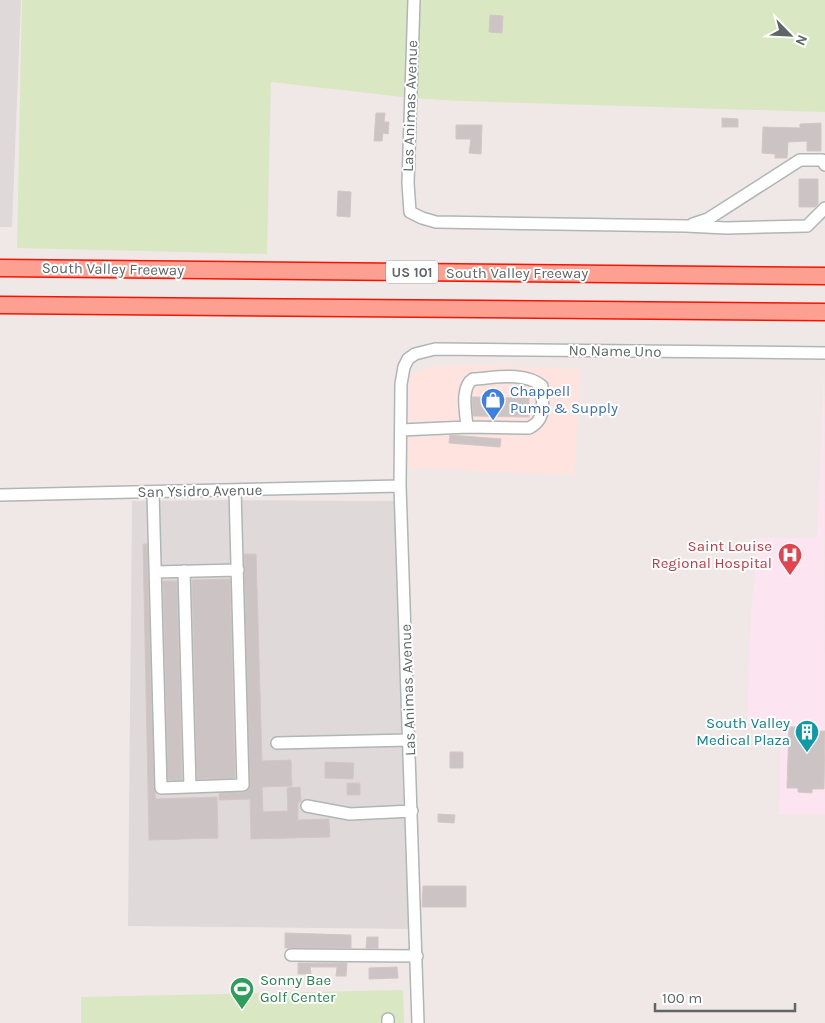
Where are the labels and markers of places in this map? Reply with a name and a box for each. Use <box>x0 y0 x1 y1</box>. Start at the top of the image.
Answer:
place label: Chappell Pump & Supply <box>510 382 618 417</box>
shop icon: Chappell Pump & Supply <box>480 387 506 421</box>
place label: Saint Louise Regional Hospital <box>651 537 772 572</box>
hospital icon: Saint Louise Regional Hospital <box>777 542 803 576</box>
place label: South Valley Medical Plaza <box>696 714 790 749</box>
building icon: South Valley Medical Plaza <box>794 719 820 753</box>
place label: Sonny Bae Golf Center <box>260 971 336 1006</box>
sports icon: Sonny Bae Golf Center <box>229 976 255 1010</box>

